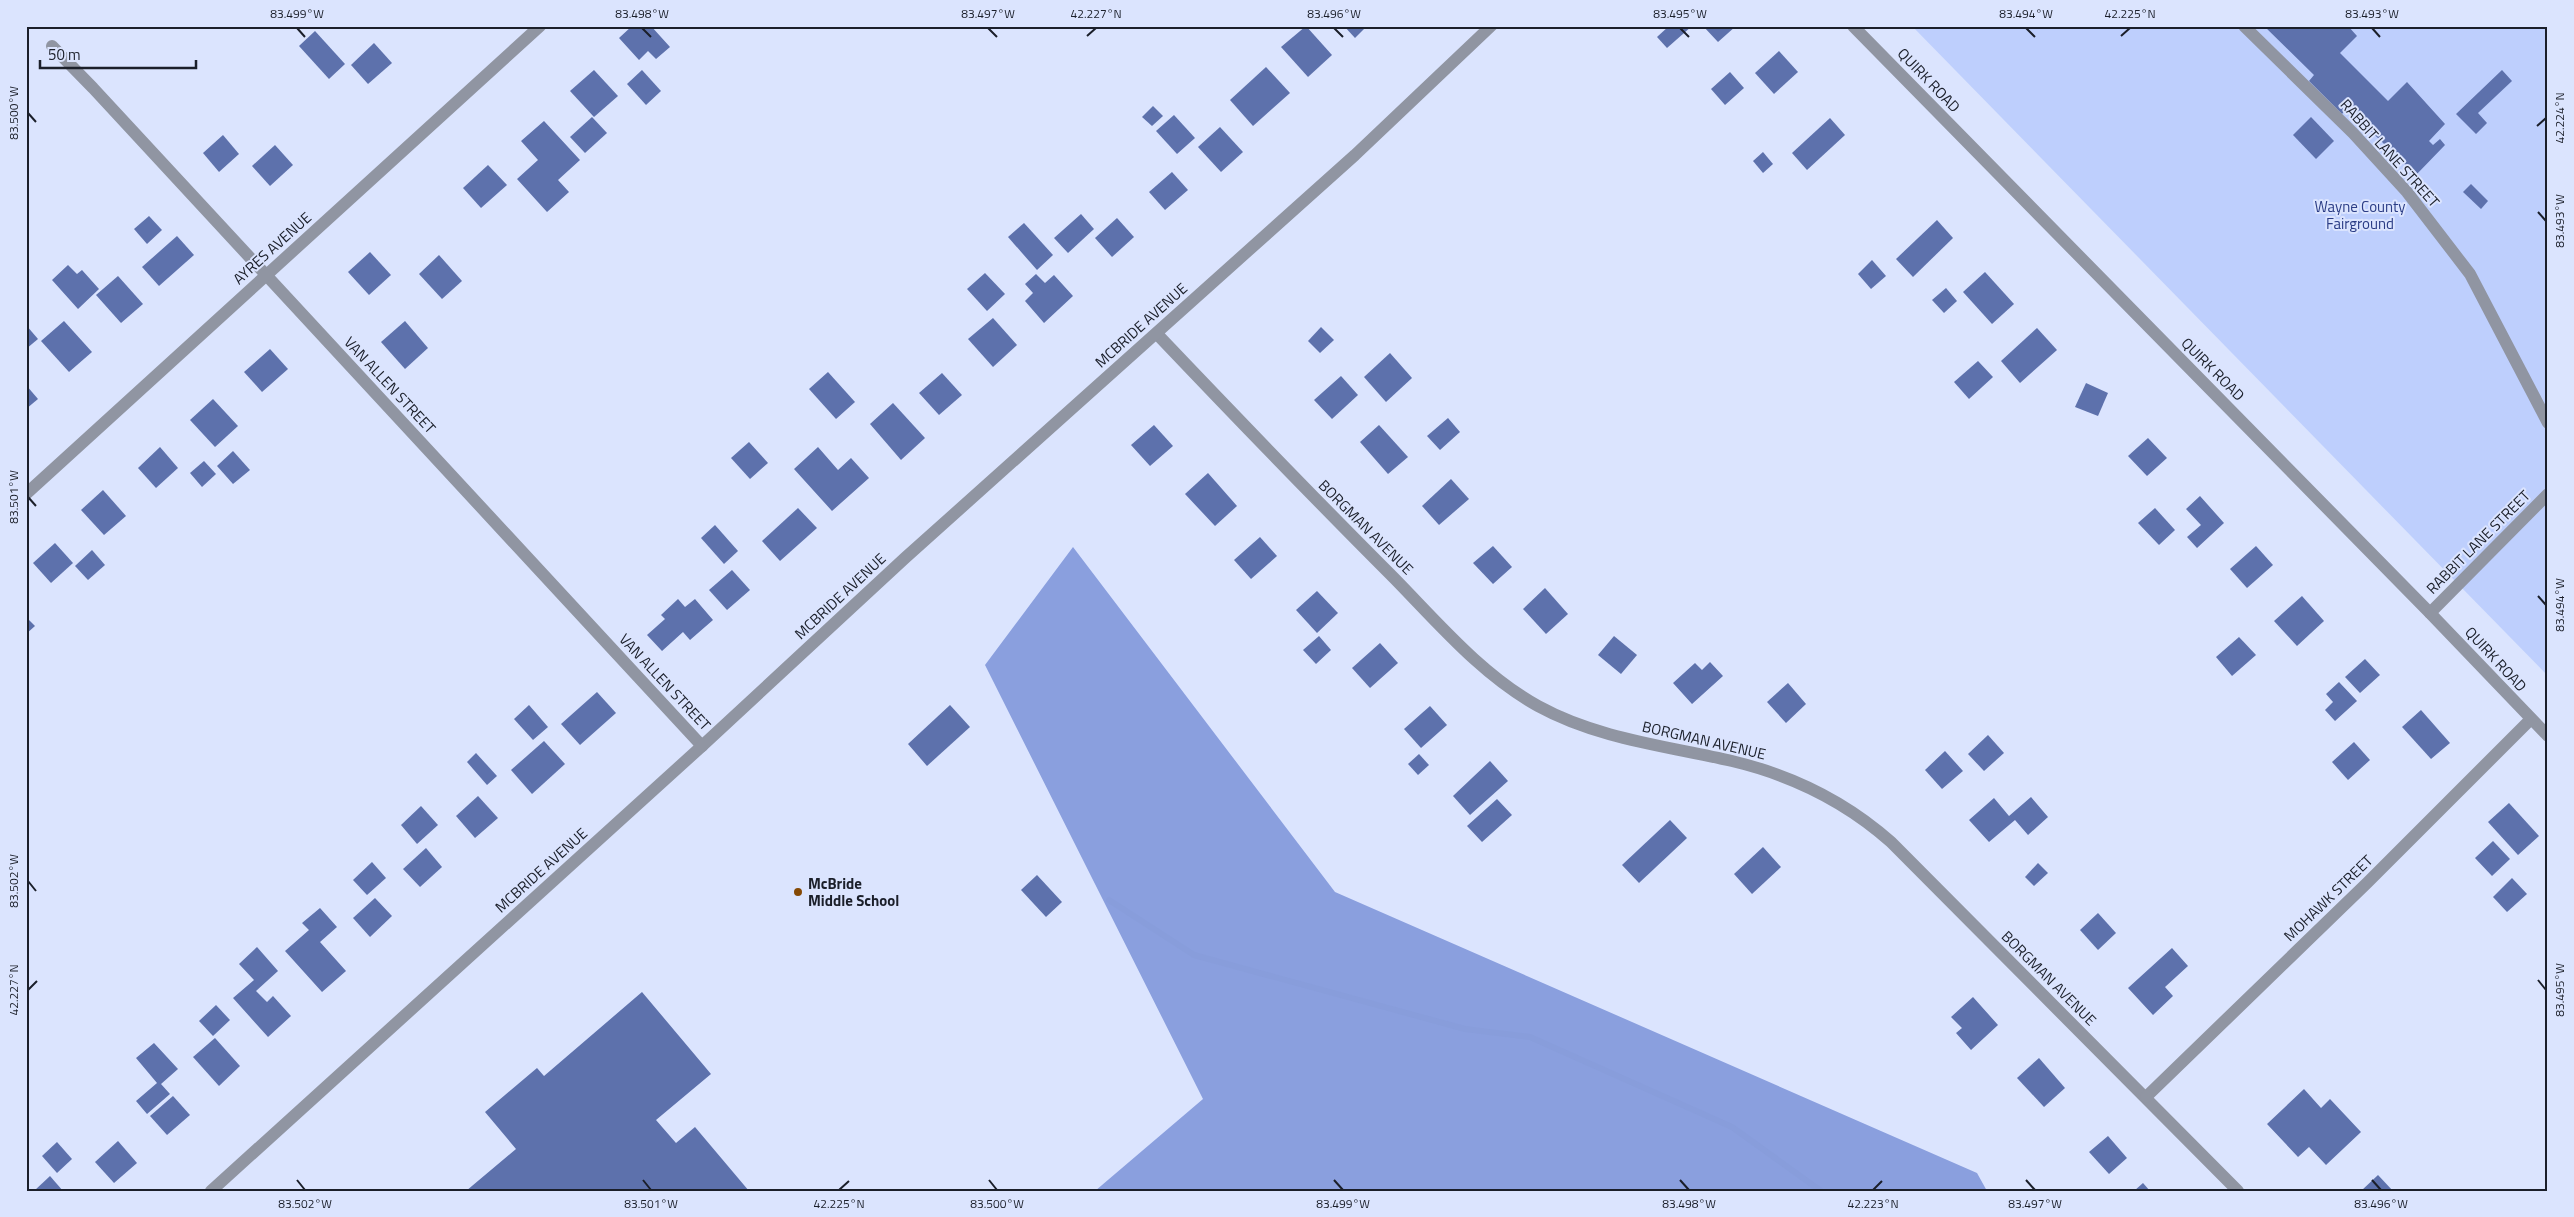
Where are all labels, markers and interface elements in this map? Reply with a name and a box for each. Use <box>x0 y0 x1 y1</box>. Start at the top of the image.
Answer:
text: 83.499°W <box>270 4 324 23</box>
text: 83.498°W <box>615 4 669 23</box>
text: 83.497°W <box>961 4 1015 23</box>
text: 42.227°N <box>1070 4 1122 23</box>
text: 83.496°W <box>1307 4 1361 23</box>
text: 83.495°W <box>1653 4 1707 23</box>
text: 83.494°W <box>1999 4 2053 23</box>
text: 42.225°N <box>2104 4 2156 23</box>
text: 83.493°W <box>2345 4 2399 23</box>
scale bar <box>40 38 196 70</box>
text: 50 m <box>48 43 81 66</box>
street label: QUIRK ROAD <box>1892 43 1966 117</box>
text: 83.500°W <box>4 86 23 140</box>
text: 42.224°N <box>2550 92 2569 144</box>
street label: RABBIT LANE STREET <box>2335 94 2445 212</box>
text: 83.493°W <box>2550 194 2569 248</box>
park label: Wayne County Fairground <box>2314 195 2406 235</box>
street label: AYRES AVENUE <box>228 206 316 290</box>
street label: MCBRIDE AVENUE <box>1090 277 1192 373</box>
street label: VAN ALLEN STREET <box>339 331 441 439</box>
street label: QUIRK ROAD <box>2176 332 2250 406</box>
text: 83.501°W <box>4 470 23 524</box>
street label: BORGMAN AVENUE <box>1313 474 1419 580</box>
street label: RABBIT LANE STREET <box>2421 485 2535 599</box>
street label: MCBRIDE AVENUE <box>789 547 891 645</box>
text: 83.494°W <box>2550 578 2569 632</box>
street label: QUIRK ROAD <box>2460 621 2532 697</box>
street label: VAN ALLEN STREET <box>614 628 716 736</box>
street label: BORGMAN AVENUE <box>1640 715 1768 765</box>
street label: MCBRIDE AVENUE <box>490 822 592 918</box>
street label: MOHAWK STREET <box>2278 849 2378 947</box>
text: 83.502°W <box>4 854 23 908</box>
place label: McBride Middle School <box>808 872 899 912</box>
marker: McBride Middle School <box>792 886 804 898</box>
street label: BORGMAN AVENUE <box>1996 925 2102 1031</box>
text: 83.495°W <box>2550 963 2569 1017</box>
text: 42.227°N <box>4 964 23 1016</box>
text: 83.502°W <box>278 1194 332 1213</box>
text: 83.501°W <box>624 1194 678 1213</box>
text: 42.225°N <box>813 1194 865 1213</box>
text: 83.500°W <box>970 1194 1024 1213</box>
text: 83.499°W <box>1316 1194 1370 1213</box>
text: 83.498°W <box>1662 1194 1716 1213</box>
text: 42.223°N <box>1847 1194 1899 1213</box>
text: 83.497°W <box>2008 1194 2062 1213</box>
text: 83.496°W <box>2354 1194 2408 1213</box>

